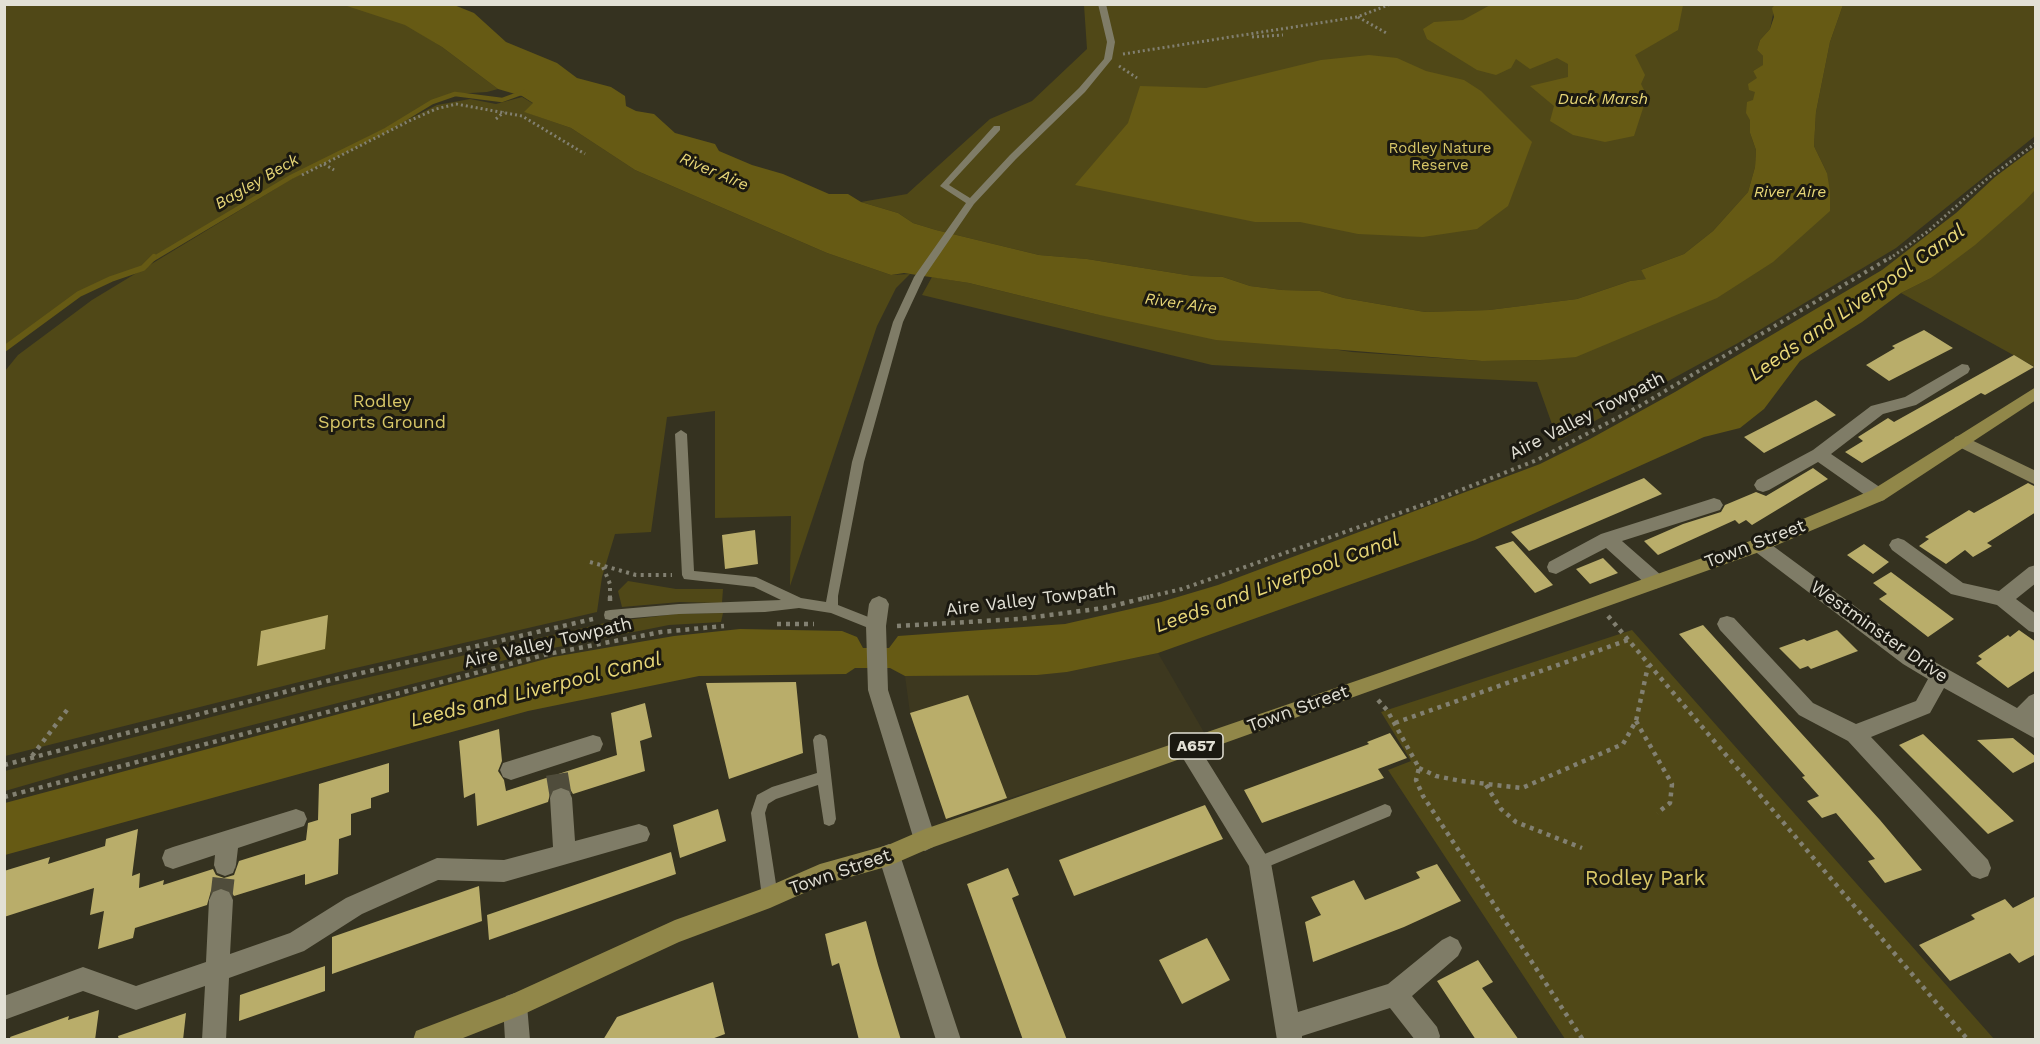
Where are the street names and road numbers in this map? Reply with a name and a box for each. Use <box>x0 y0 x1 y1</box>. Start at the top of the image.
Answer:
street label: Aire Valley Towpath <box>1506 367 1668 465</box>
street label: Town Street <box>1702 515 1808 573</box>
street label: Westminster Drive <box>1806 576 1952 688</box>
street label: Aire Valley Towpath <box>944 579 1118 621</box>
street label: Aire Valley Towpath <box>462 613 634 673</box>
street label: Town Street <box>1245 681 1351 737</box>
road number: A657 <box>1169 733 1223 759</box>
street label: Town Street <box>786 845 894 899</box>

